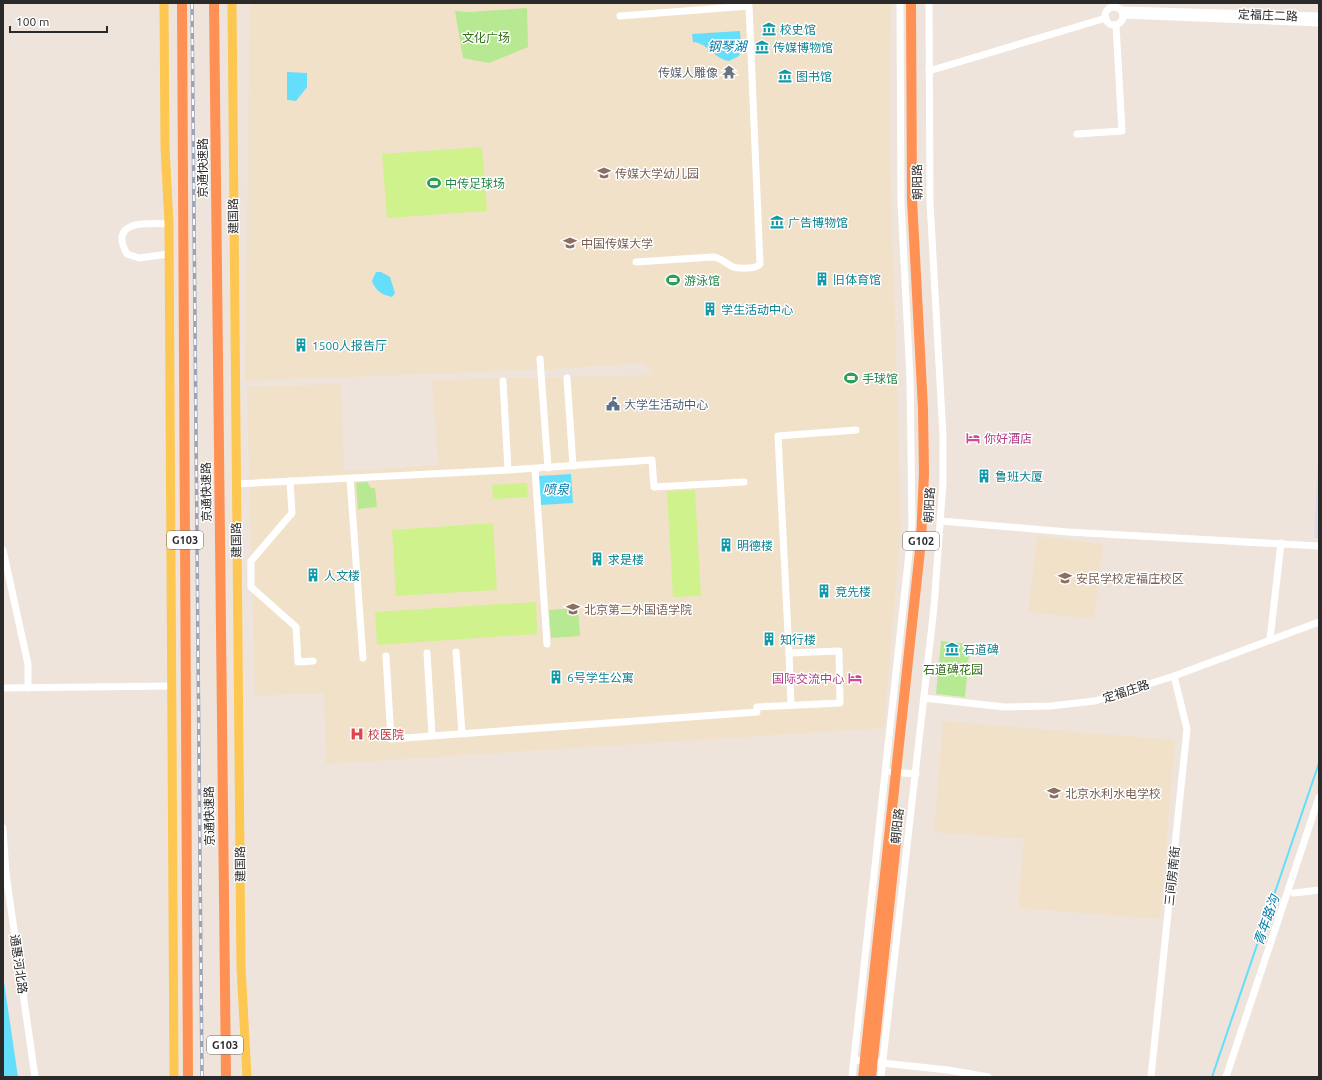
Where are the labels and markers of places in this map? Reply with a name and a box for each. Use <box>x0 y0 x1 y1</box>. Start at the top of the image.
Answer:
museum icon: 校史馆 <box>761 21 777 37</box>
place label: 校史馆 <box>780 23 816 36</box>
museum icon: 传媒博物馆 <box>754 39 770 55</box>
place label: 传媒博物馆 <box>773 41 833 54</box>
temple icon: 传媒人雕像 <box>721 64 737 80</box>
place label: 传媒人雕像 <box>658 66 718 79</box>
museum icon: 图书馆 <box>777 68 793 84</box>
place label: 图书馆 <box>796 70 832 83</box>
school or university icon: 传媒大学幼儿园 <box>596 165 612 181</box>
place label: 传媒大学幼儿园 <box>615 167 699 180</box>
sports icon: 中传足球场 <box>426 175 442 191</box>
place label: 中传足球场 <box>445 177 505 190</box>
museum icon: 广告博物馆 <box>769 214 785 230</box>
place label: 广告博物馆 <box>788 216 848 229</box>
school or university icon: 中国传媒大学 <box>562 235 578 251</box>
place label: 中国传媒大学 <box>581 237 653 250</box>
building icon: 旧体育馆 <box>814 271 830 287</box>
sports icon: 游泳馆 <box>665 272 681 288</box>
place label: 旧体育馆 <box>833 273 881 286</box>
place label: 游泳馆 <box>684 274 720 287</box>
building icon: 学生活动中心 <box>702 301 718 317</box>
place label: 学生活动中心 <box>721 303 793 316</box>
building icon: 1500人报告厅 <box>293 337 309 353</box>
place label: 1500人报告厅 <box>312 339 387 352</box>
sports icon: 手球馆 <box>843 370 859 386</box>
place label: 手球馆 <box>862 372 898 385</box>
public building icon: 大学生活动中心 <box>605 396 621 412</box>
place label: 大学生活动中心 <box>624 398 708 411</box>
hotel icon: 你好酒店 <box>965 430 981 446</box>
place label: 你好酒店 <box>984 432 1032 445</box>
building icon: 鲁班大厦 <box>976 468 992 484</box>
place label: 鲁班大厦 <box>995 470 1043 483</box>
building icon: 明德楼 <box>718 537 734 553</box>
place label: 明德楼 <box>737 539 773 552</box>
building icon: 求是楼 <box>589 551 605 567</box>
place label: 求是楼 <box>608 553 644 566</box>
building icon: 人文楼 <box>305 567 321 583</box>
place label: 人文楼 <box>324 569 360 582</box>
school or university icon: 安民学校定福庄校区 <box>1057 570 1073 586</box>
place label: 安民学校定福庄校区 <box>1076 572 1184 585</box>
building icon: 竞先楼 <box>816 583 832 599</box>
place label: 竞先楼 <box>835 585 871 598</box>
school or university icon: 北京第二外国语学院 <box>565 601 581 617</box>
place label: 北京第二外国语学院 <box>584 603 692 616</box>
building icon: 知行楼 <box>761 631 777 647</box>
place label: 知行楼 <box>780 633 816 646</box>
museum icon: 石道碑 <box>944 641 960 657</box>
place label: 石道碑 <box>963 643 999 656</box>
building icon: 6号学生公寓 <box>548 669 564 685</box>
hotel icon: 国际交流中心 <box>847 670 863 686</box>
place label: 6号学生公寓 <box>567 671 634 684</box>
place label: 国际交流中心 <box>772 672 844 685</box>
hospital icon: 校医院 <box>349 726 365 742</box>
place label: 校医院 <box>368 728 404 741</box>
school or university icon: 北京水利水电学校 <box>1046 785 1062 801</box>
place label: 北京水利水电学校 <box>1065 787 1161 800</box>

